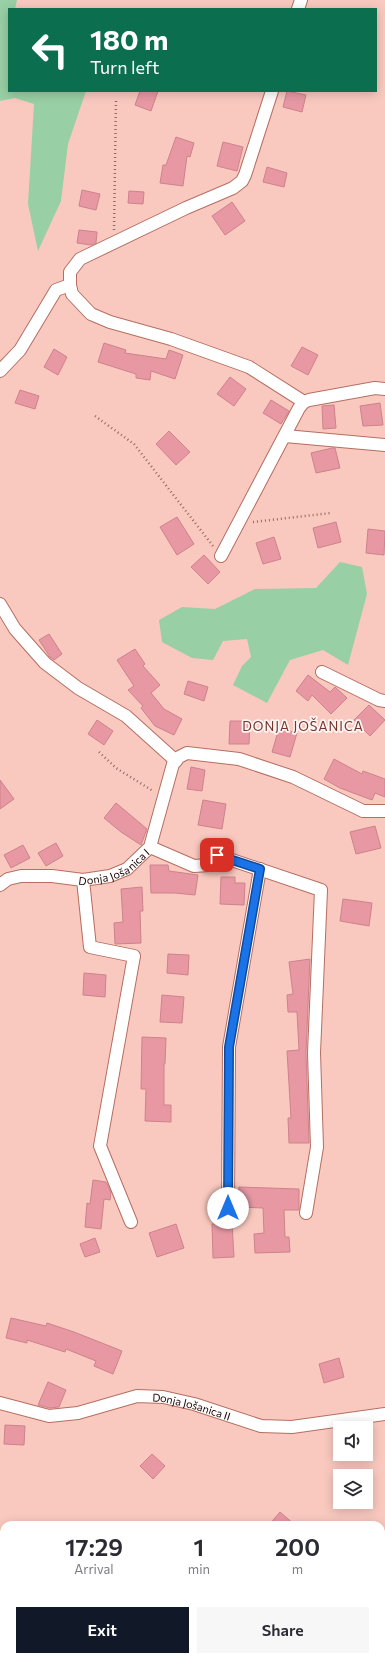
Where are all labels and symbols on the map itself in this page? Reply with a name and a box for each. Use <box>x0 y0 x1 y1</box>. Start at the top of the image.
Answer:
district label: DONJA JOŠANICA <box>242 717 364 734</box>
pin <box>200 838 234 872</box>
street label: Donja Jošanica I <box>78 845 151 887</box>
position arrow <box>207 1187 249 1229</box>
street label: Donja Jošanica II <box>152 1390 232 1422</box>

